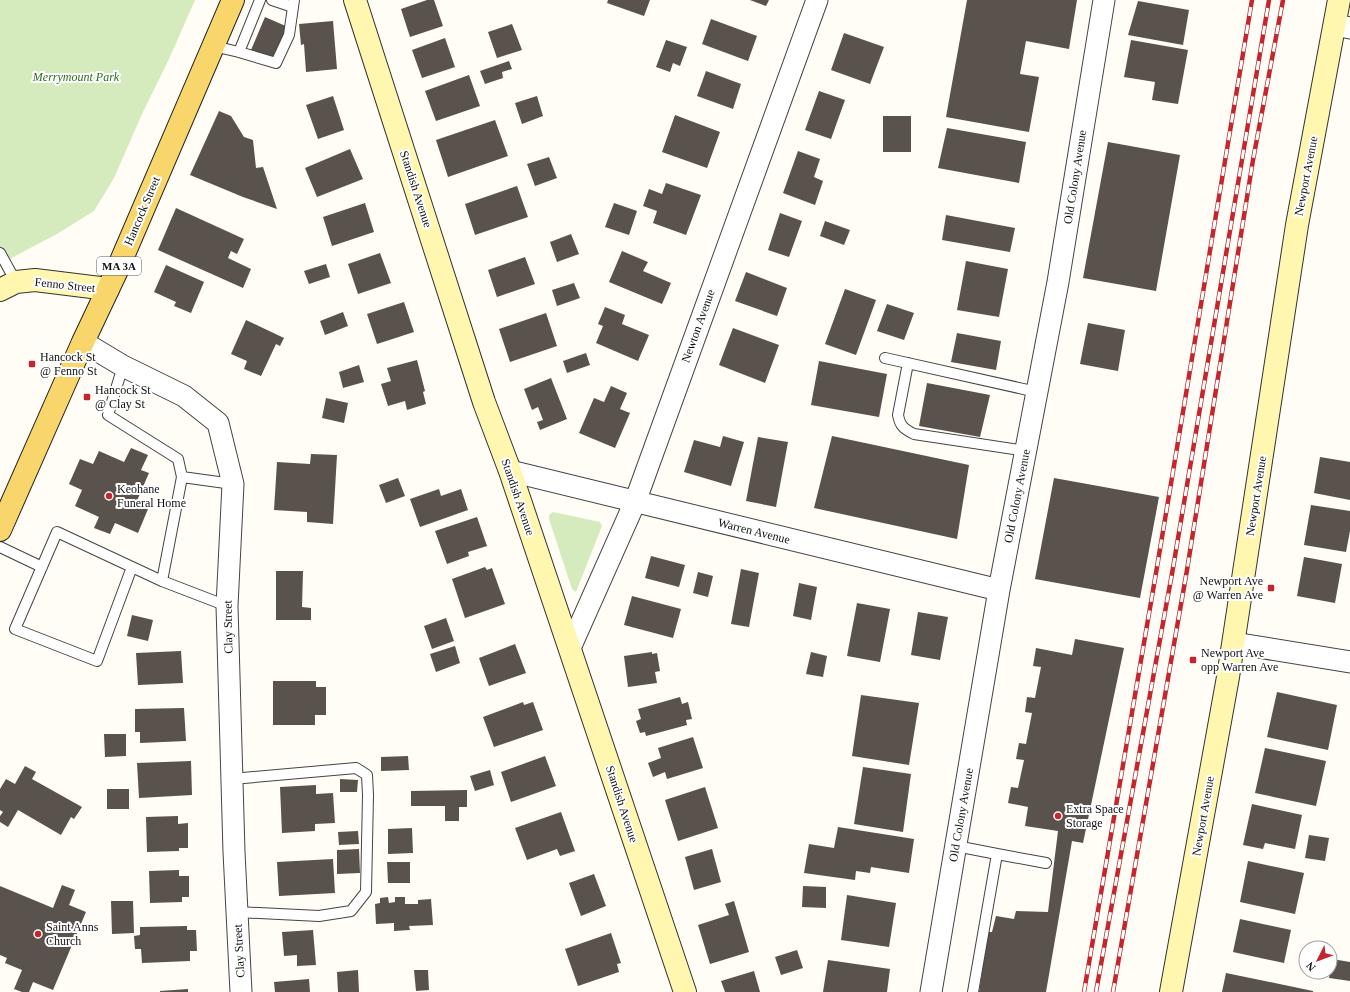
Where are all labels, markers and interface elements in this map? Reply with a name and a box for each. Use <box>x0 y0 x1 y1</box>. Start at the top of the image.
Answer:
park label: Merrymount Park <box>32 70 120 84</box>
street label: Old Colony Avenue <box>1061 129 1089 225</box>
street label: Newport Avenue <box>1291 135 1321 217</box>
street label: Standish Avenue <box>397 149 435 229</box>
street label: Hancock Street <box>121 174 163 248</box>
road number: MA 3A <box>97 257 141 275</box>
street label: Fenno Street <box>34 275 97 295</box>
street label: Newton Avenue <box>678 288 718 364</box>
place label: Hancock St @ Fenno St <box>40 350 98 378</box>
marker: Hancock St @ Fenno St <box>27 359 37 369</box>
place label: Hancock St @ Clay St <box>95 383 151 411</box>
marker: Hancock St @ Clay St <box>82 392 92 402</box>
street label: Old Colony Avenue <box>1001 448 1033 544</box>
street label: Newport Avenue <box>1243 455 1269 537</box>
street label: Standish Avenue <box>498 457 538 537</box>
place label: Keohane Funeral Home <box>117 482 186 510</box>
marker: Keohane Funeral Home <box>104 491 114 501</box>
street label: Warren Avenue <box>717 515 791 547</box>
place label: Newport Ave @ Warren Ave <box>1193 574 1263 602</box>
marker: Newport Ave @ Warren Ave <box>1266 583 1276 593</box>
street label: Clay Street <box>221 599 235 654</box>
place label: Newport Ave opp Warren Ave <box>1201 646 1278 674</box>
marker: Newport Ave opp Warren Ave <box>1188 655 1198 665</box>
street label: Standish Avenue <box>603 764 641 844</box>
street label: Old Colony Avenue <box>946 767 976 863</box>
street label: Newport Avenue <box>1189 775 1217 857</box>
place label: Extra Space Storage <box>1066 802 1124 830</box>
marker: Extra Space Storage <box>1053 811 1063 821</box>
place label: Saint Anns Church <box>46 920 99 948</box>
street label: Clay Street <box>231 923 247 978</box>
marker: Saint Anns Church <box>33 929 43 939</box>
north arrow <box>1298 940 1338 980</box>
text: N <box>1303 960 1318 974</box>

